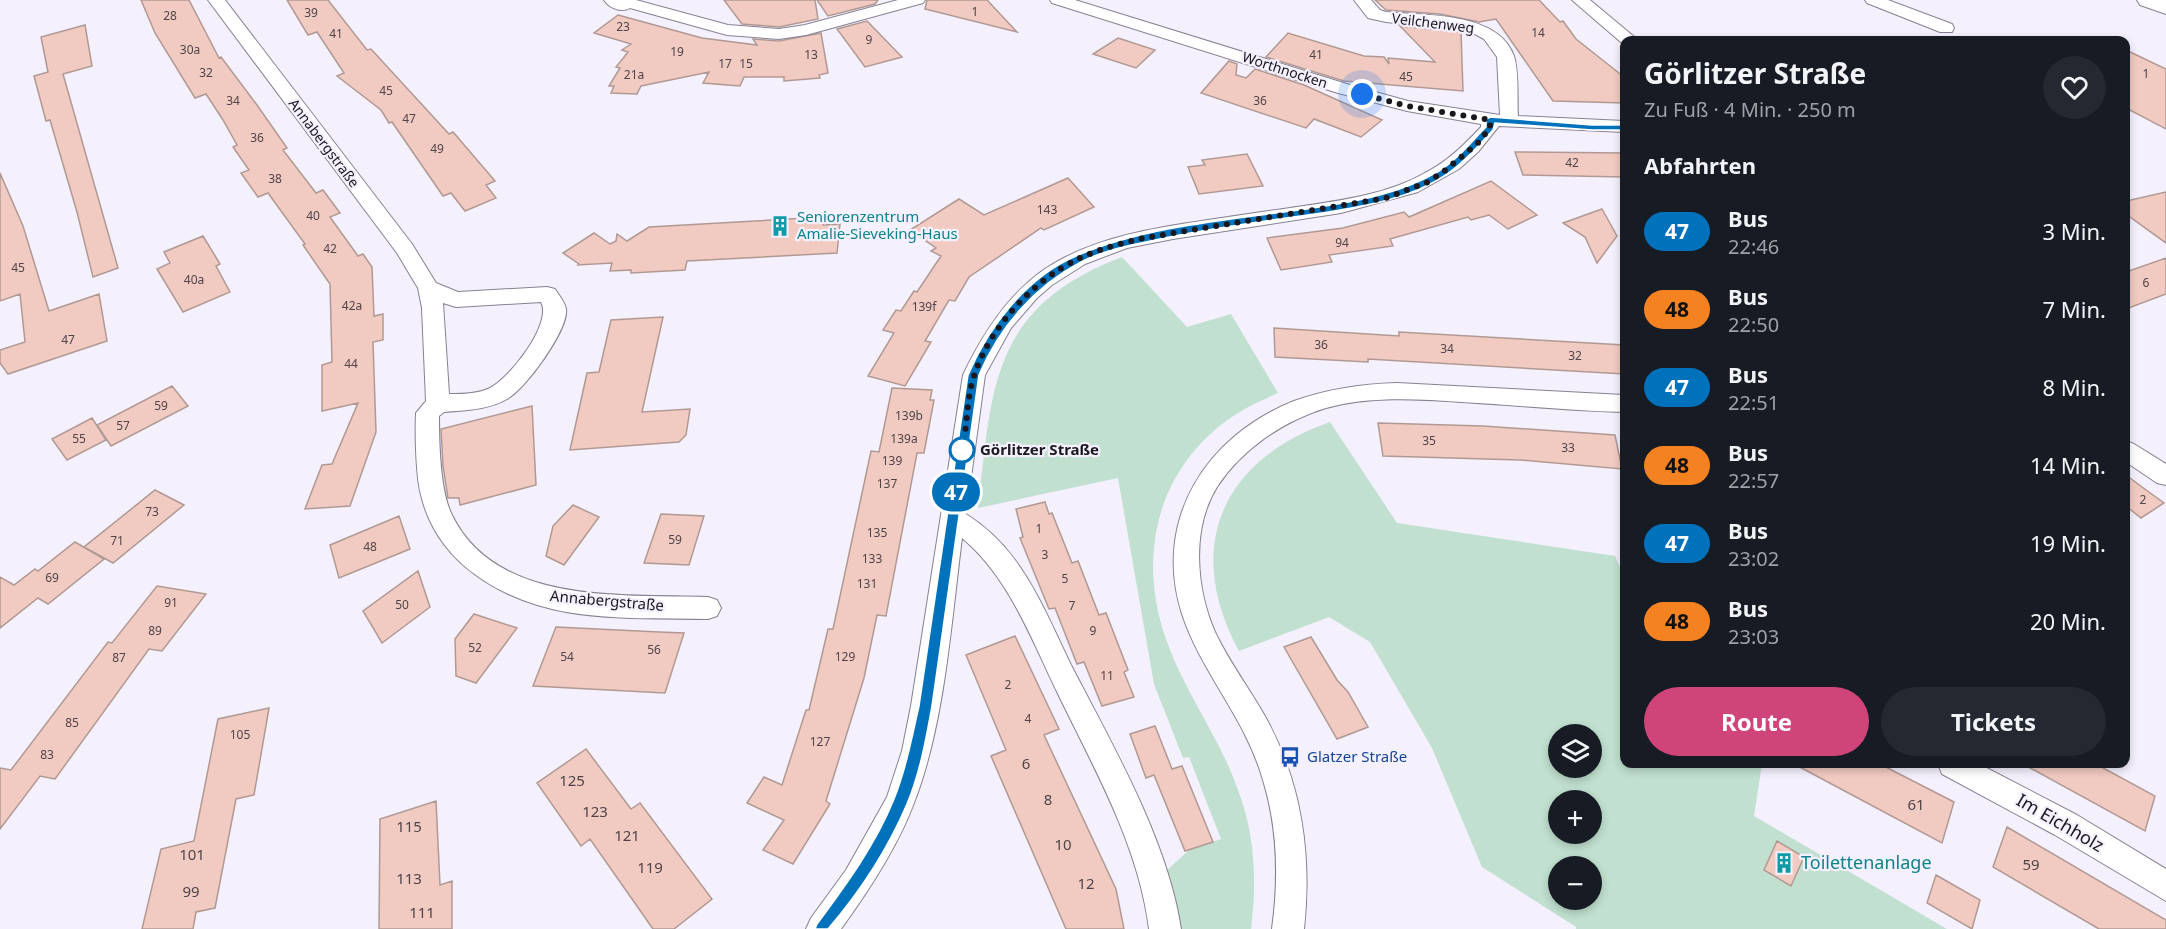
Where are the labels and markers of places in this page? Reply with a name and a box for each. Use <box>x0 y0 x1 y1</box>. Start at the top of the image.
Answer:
place label: Seniorenzentrum Amalie-Sieveking-Haus <box>797 206 958 243</box>
building icon: Seniorenzentrum Amalie-Sieveking-Haus <box>768 214 792 238</box>
marker: Görlitzer Straße <box>949 437 975 463</box>
place label: Görlitzer Straße <box>980 439 1099 459</box>
bus stop icon: Glatzer Straße <box>1278 745 1302 769</box>
place label: Glatzer Straße <box>1307 746 1407 766</box>
place label: Toilettenanlage <box>1801 850 1932 874</box>
building icon: Toilettenanlage <box>1772 851 1796 875</box>

